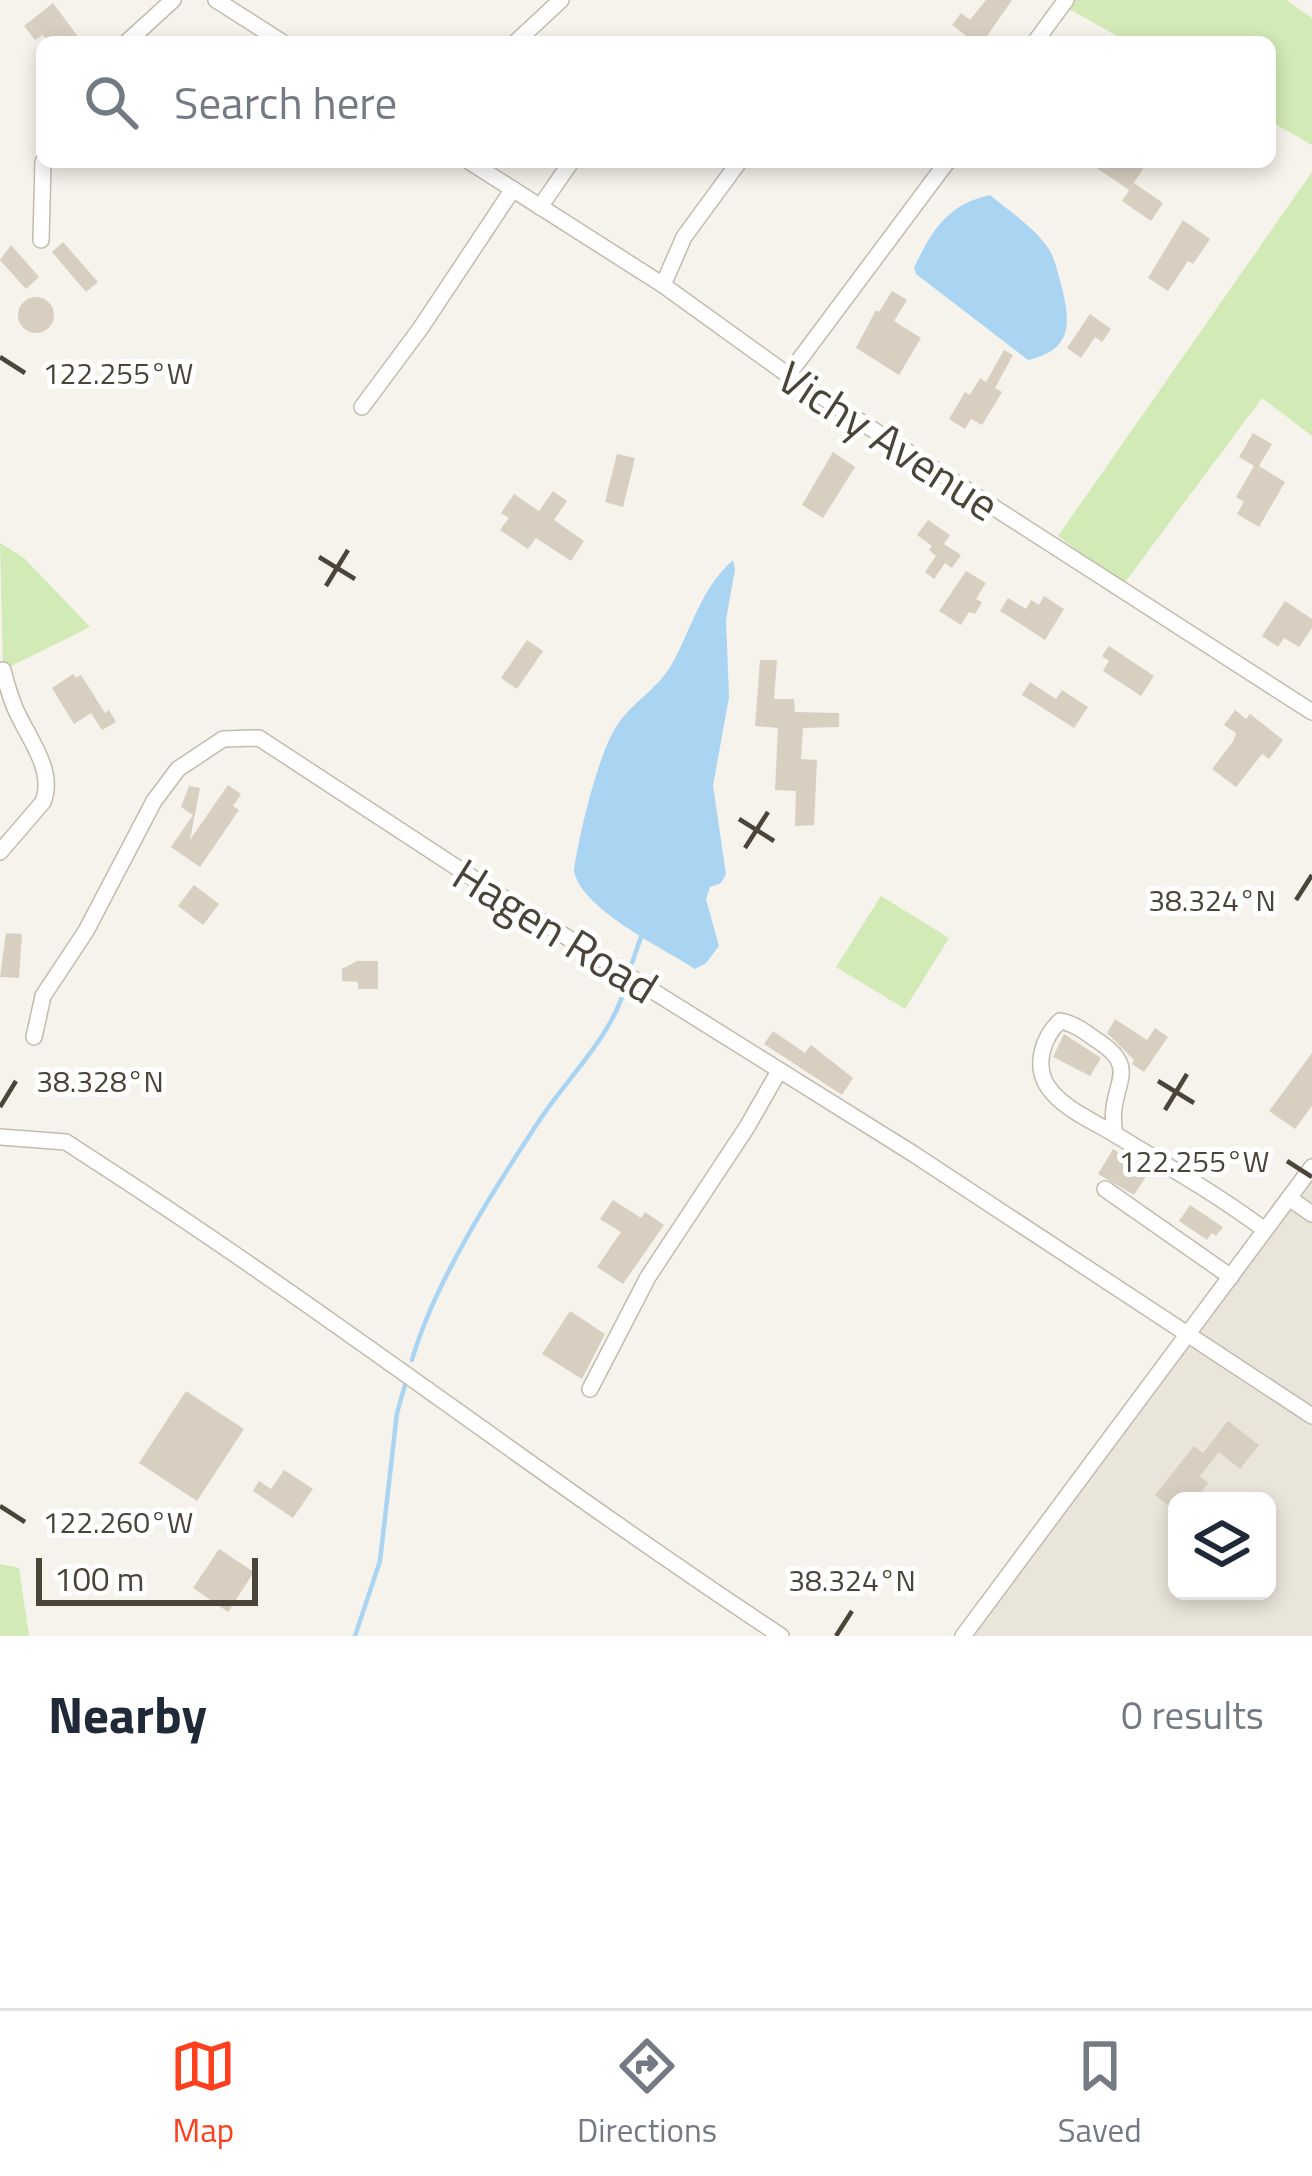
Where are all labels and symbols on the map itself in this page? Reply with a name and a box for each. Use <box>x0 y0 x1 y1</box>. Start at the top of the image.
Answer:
street label: Vichy Avenue <box>765 343 1013 537</box>
text: 122.255°W <box>43 350 193 396</box>
street label: Hagen Road <box>440 840 672 1020</box>
text: 38.324°N <box>1148 877 1276 923</box>
text: 38.328°N <box>36 1058 164 1104</box>
text: 122.255°W <box>1119 1138 1269 1184</box>
text: 122.260°W <box>43 1499 193 1545</box>
scale bar <box>36 1552 258 1605</box>
text: 38.324°N <box>788 1557 916 1603</box>

